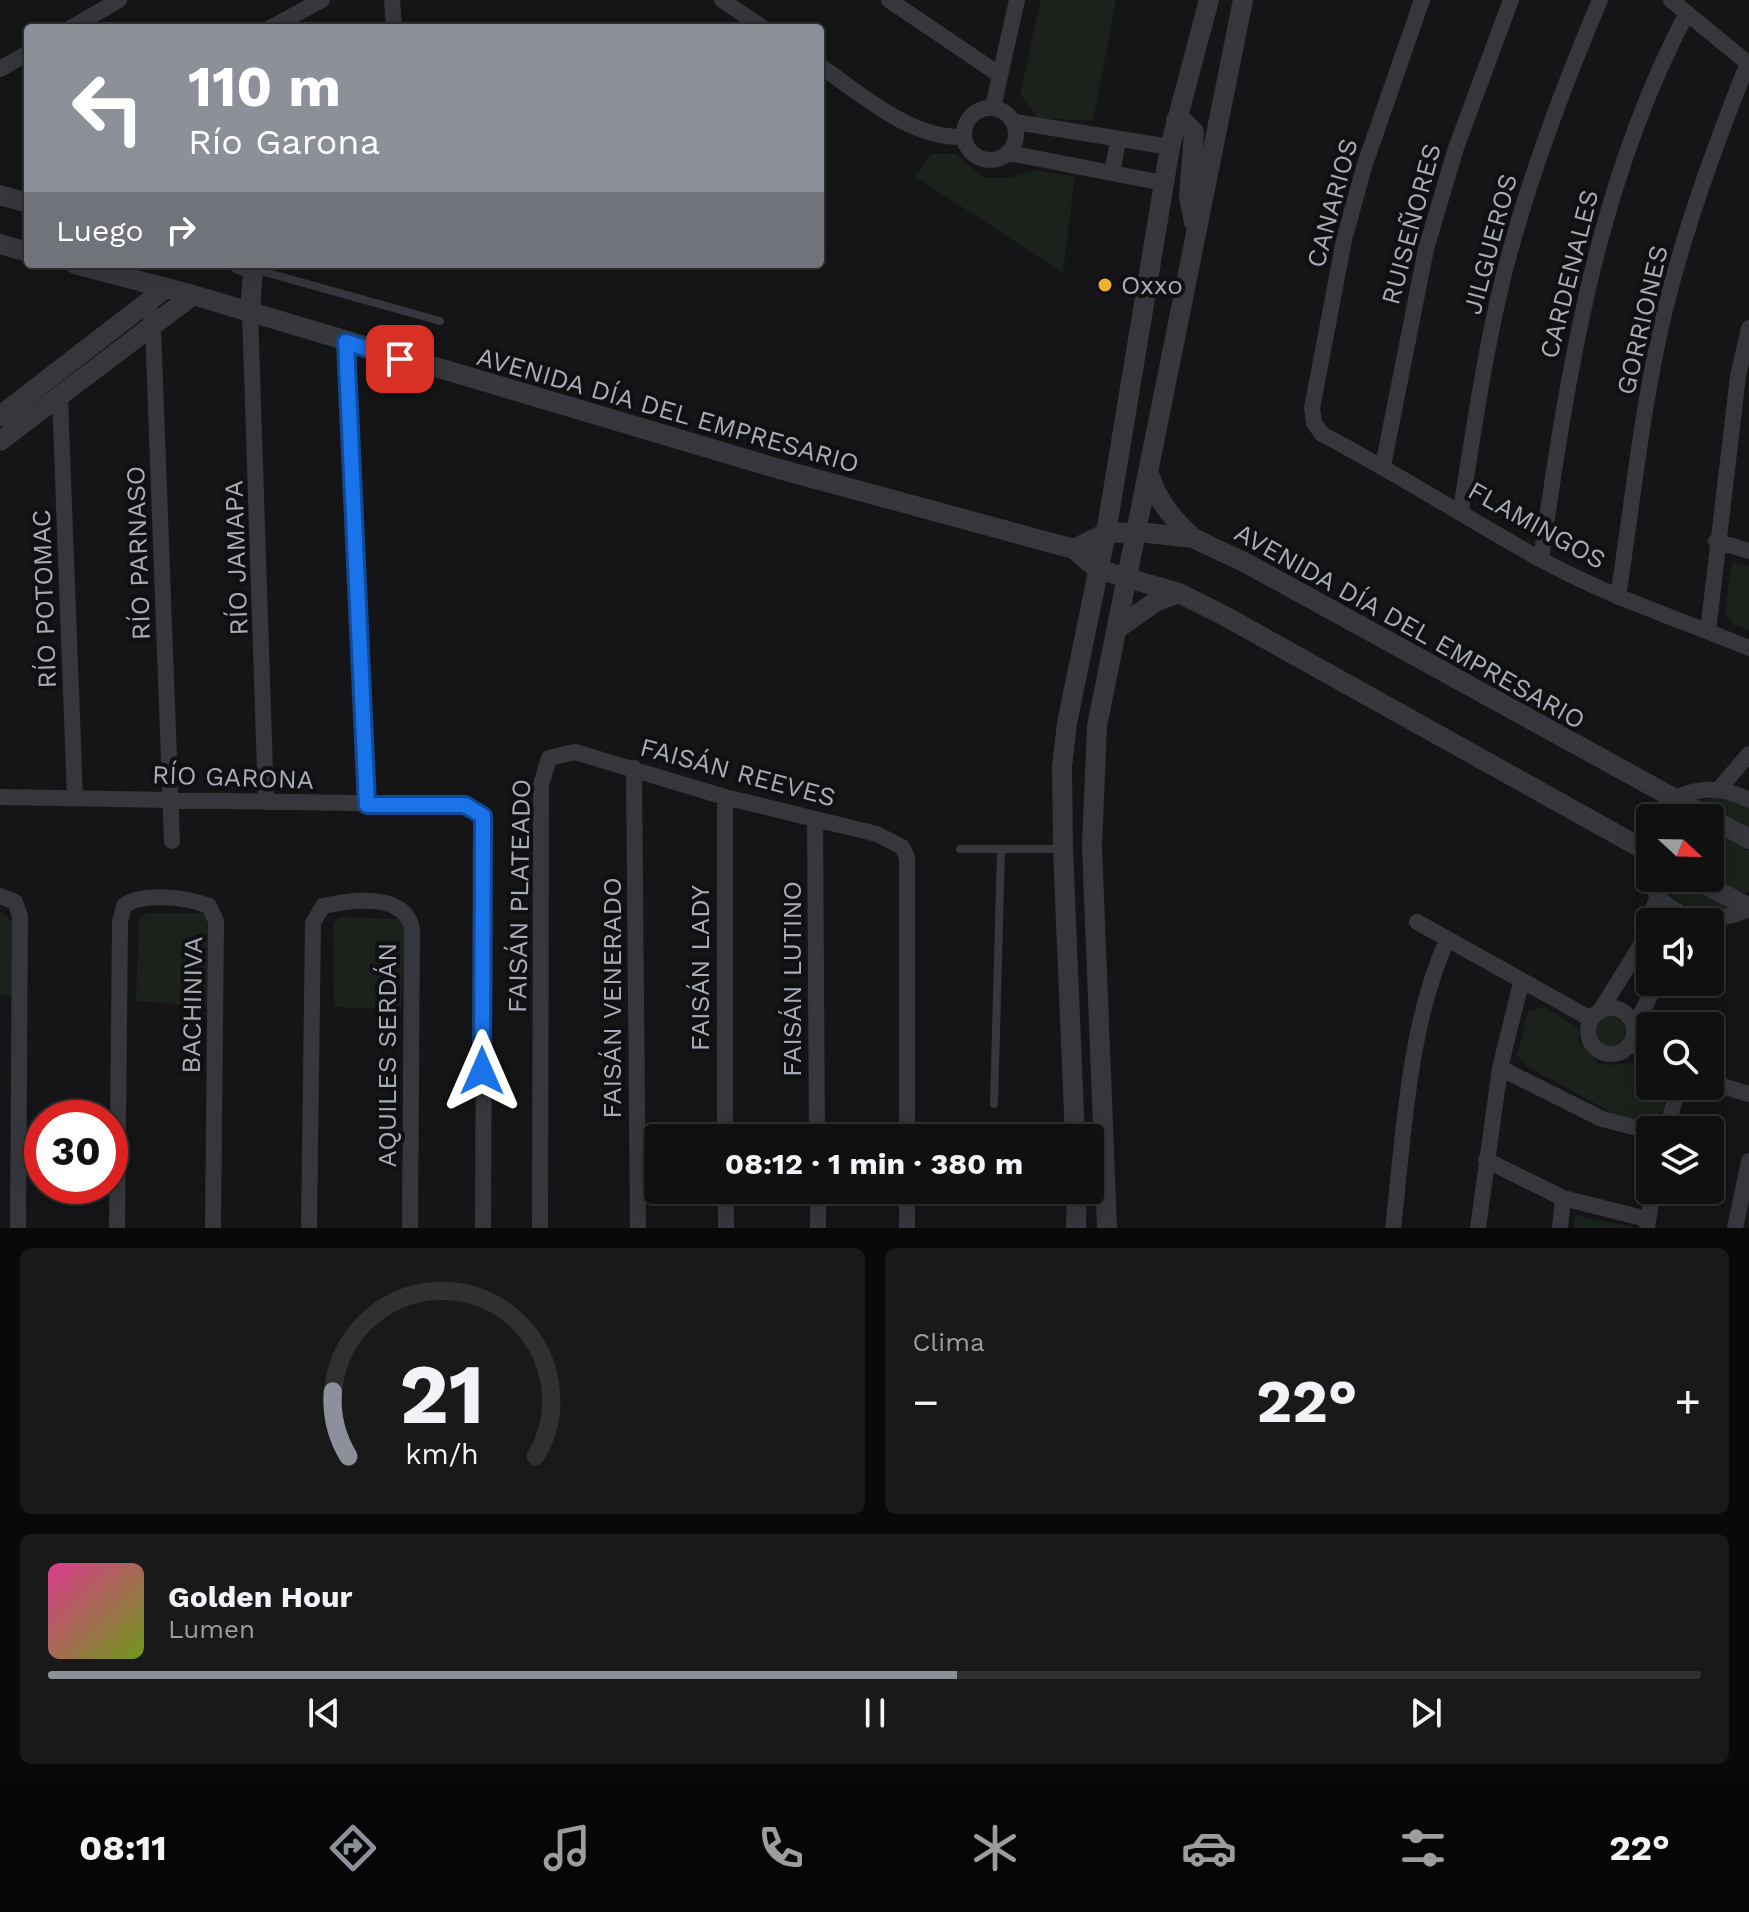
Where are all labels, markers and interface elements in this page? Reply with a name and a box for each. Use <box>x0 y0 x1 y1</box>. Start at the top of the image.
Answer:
text: 110 m <box>188 54 341 120</box>
icon: left <box>56 56 160 160</box>
text: Río Garona <box>188 121 380 163</box>
street label: CANARIOS <box>1300 135 1364 271</box>
street label: RUISEÑORES <box>1375 140 1447 308</box>
street label: JILGUEROS <box>1457 170 1523 318</box>
street label: CARDENALES <box>1534 187 1604 361</box>
icon: right <box>159 208 203 252</box>
text: Luego <box>56 213 143 248</box>
street label: GORRIONES <box>1610 242 1674 398</box>
place label: Oxxo <box>1121 270 1183 300</box>
marker: Oxxo <box>1096 276 1114 294</box>
pin <box>366 325 434 393</box>
icon: arrive <box>378 337 422 381</box>
street label: AVENIDA DÍA DEL EMPRESARIO <box>474 341 862 479</box>
street label: RÍO PARNASO <box>120 465 156 641</box>
street label: FLAMINGOS <box>1463 475 1611 575</box>
street label: RÍO JAMAPA <box>218 480 254 636</box>
street label: RÍO POTOMAC <box>26 509 62 689</box>
street label: AVENIDA DÍA DEL EMPRESARIO <box>1230 517 1590 735</box>
street label: FAISÁN REEVES <box>637 731 839 813</box>
street label: RÍO GARONA <box>151 759 315 795</box>
street label: FAISÁN PLATEADO <box>502 779 536 1013</box>
north arrow <box>1636 804 1724 892</box>
map controls <box>1636 804 1724 1204</box>
street label: FAISÁN VENERADO <box>597 877 627 1119</box>
street label: FAISÁN LUTINO <box>777 881 807 1077</box>
street label: FAISÁN LADY <box>685 885 715 1051</box>
button: sound <box>1636 908 1724 996</box>
street label: BACHINIVA <box>176 936 208 1074</box>
street label: AQUILES SERDÁN <box>372 943 402 1167</box>
button: search <box>1636 1012 1724 1100</box>
position arrow <box>440 1029 524 1113</box>
speed limit sign: 30 <box>24 1100 128 1204</box>
button: layers <box>1636 1116 1724 1204</box>
text: 08:12 · 1 min · 380 m <box>725 1146 1023 1181</box>
text: Clima <box>913 1327 985 1357</box>
text: 21 <box>400 1346 485 1443</box>
text: 22° <box>1256 1366 1357 1437</box>
text: − <box>913 1376 939 1428</box>
text: + <box>1674 1376 1701 1428</box>
text: km/h <box>405 1437 479 1471</box>
text: Golden Hour <box>168 1579 352 1614</box>
text: Lumen <box>168 1614 255 1644</box>
icon: previous <box>302 1691 346 1735</box>
icon: pause <box>853 1691 897 1735</box>
icon: next <box>1404 1691 1448 1735</box>
icon: directions <box>325 1820 381 1876</box>
icon: music <box>539 1820 595 1876</box>
icon: phone <box>753 1820 809 1876</box>
icon: climate <box>967 1820 1023 1876</box>
icon: car <box>1181 1820 1237 1876</box>
icon: filters <box>1395 1820 1451 1876</box>
text: 08:11 <box>79 1827 167 1869</box>
text: 22° <box>1609 1827 1670 1869</box>

